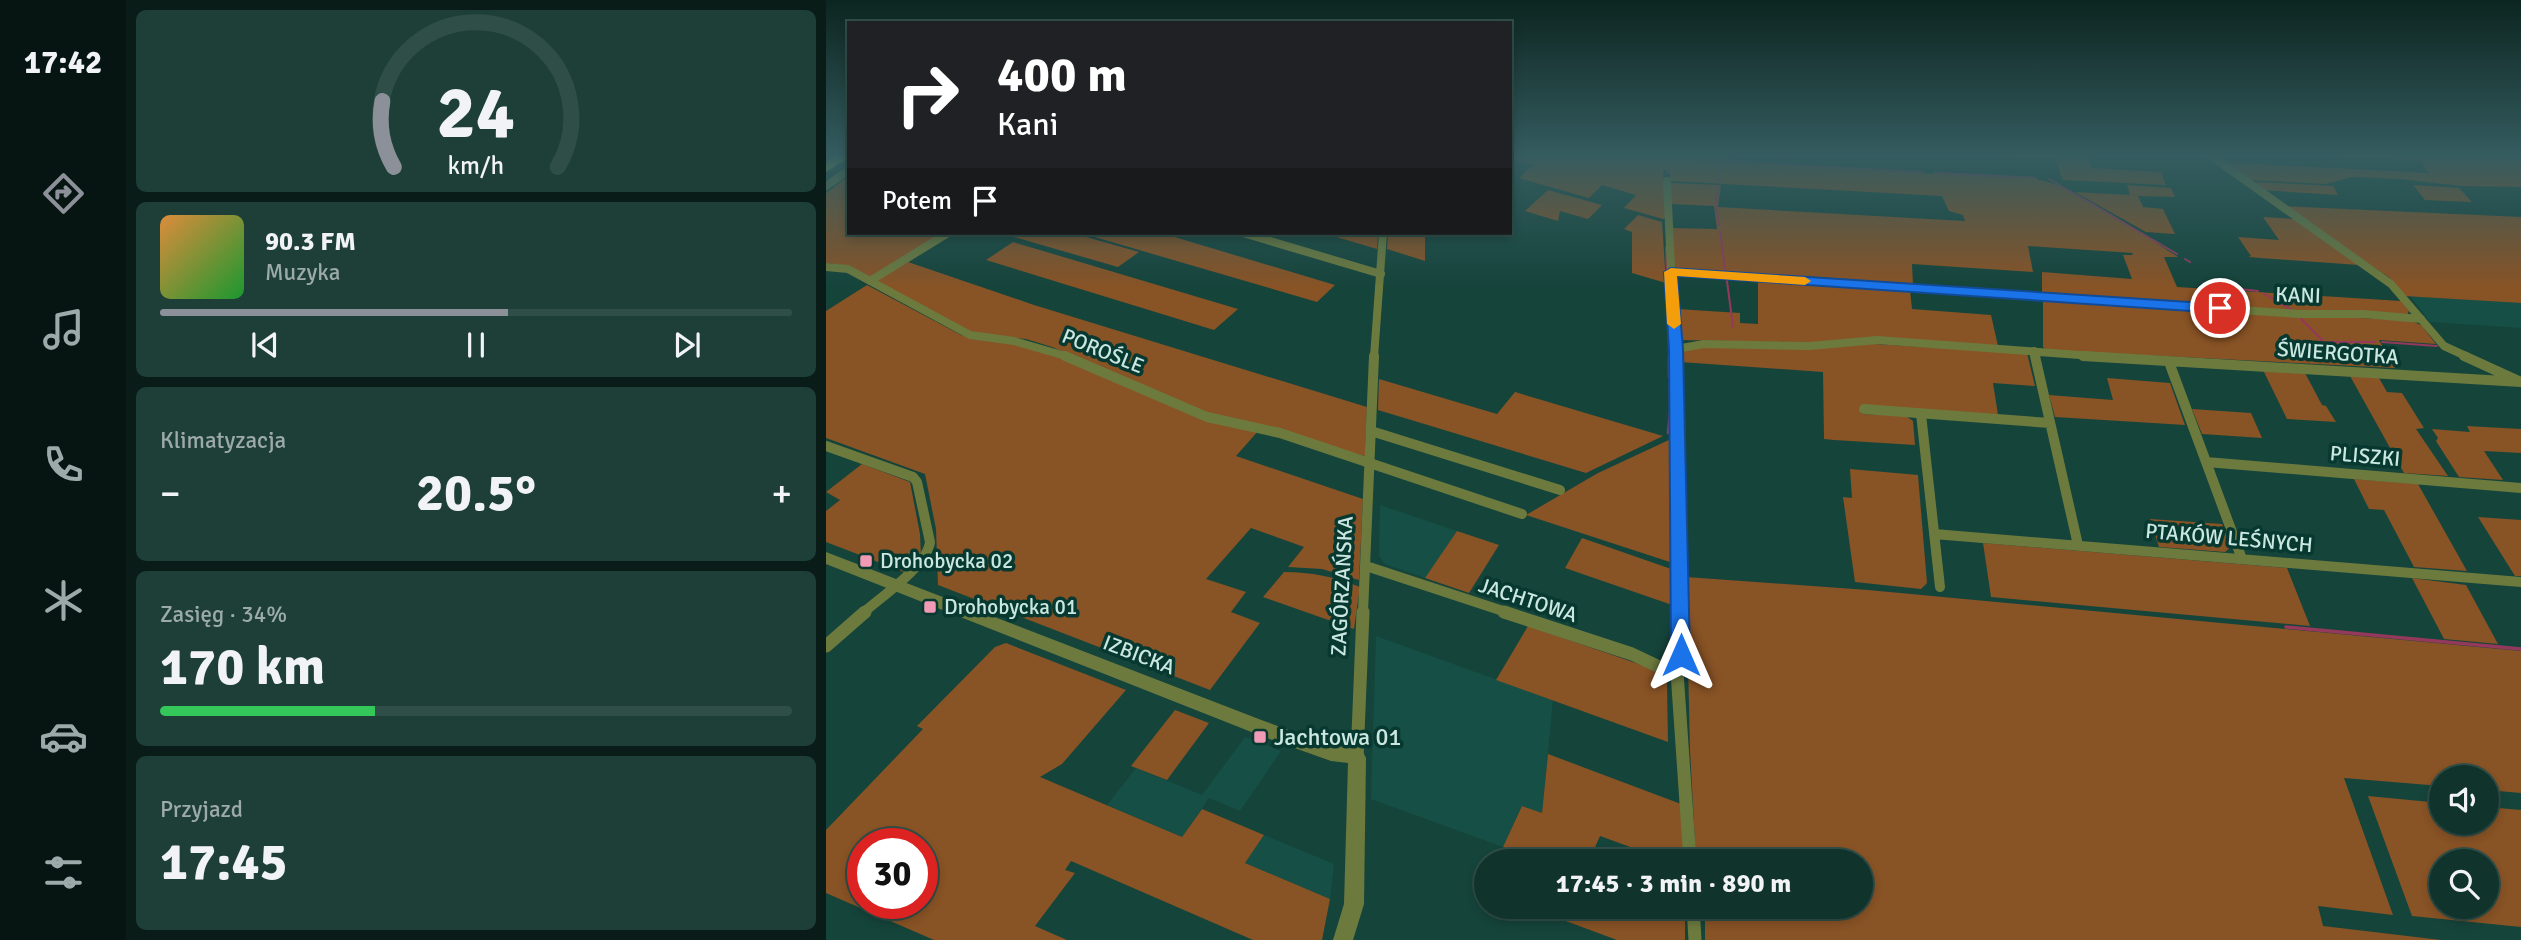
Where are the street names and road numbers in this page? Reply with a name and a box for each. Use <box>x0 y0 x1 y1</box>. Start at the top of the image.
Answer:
street label: KANI <box>2275 281 2321 309</box>
street label: POROŚLE <box>1058 323 1148 379</box>
street label: ŚWIERGOTKA <box>2276 336 2400 370</box>
street label: PLISZKI <box>2329 440 2401 472</box>
street label: ZAGÓRZAŃSKA <box>1325 515 1359 657</box>
street label: PTAKÓW LEŚNYCH <box>2144 518 2314 558</box>
street label: JACHTOWA <box>1475 572 1581 628</box>
street label: IZBICKA <box>1099 629 1179 681</box>

